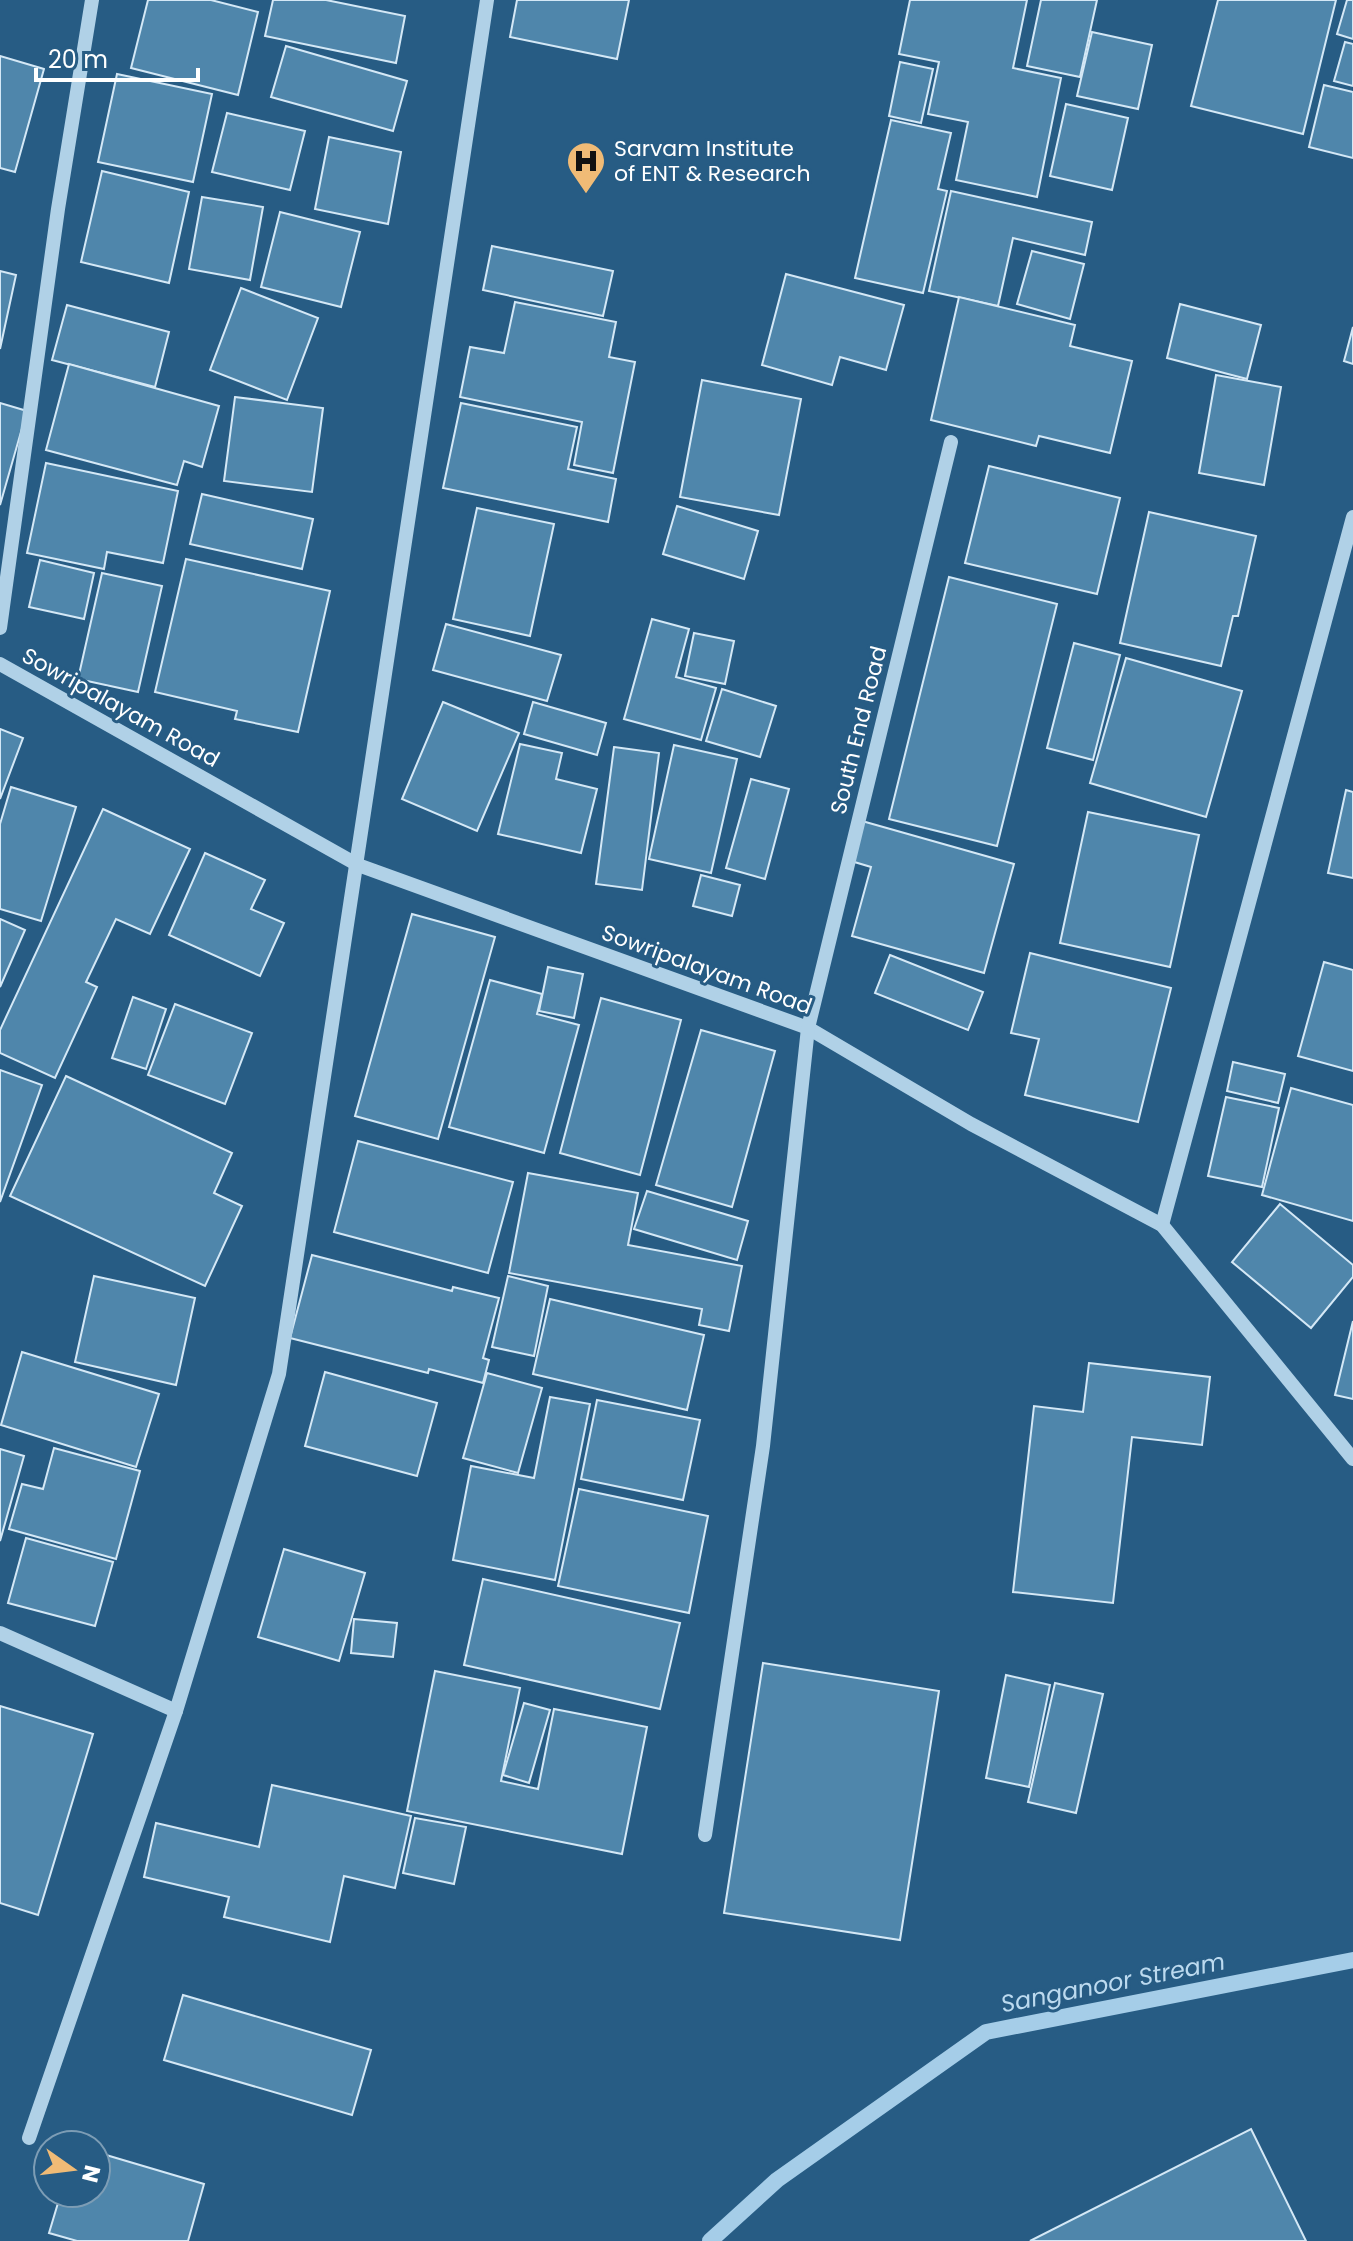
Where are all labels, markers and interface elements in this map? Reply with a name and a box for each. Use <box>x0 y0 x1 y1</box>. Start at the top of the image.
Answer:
scale bar <box>36 32 198 82</box>
text: 20 m <box>48 43 108 76</box>
place label: Sarvam Institute of ENT & Research <box>614 133 811 189</box>
hospital icon: Sarvam Institute of ENT & Research <box>565 140 607 195</box>
street label: Sowripalayam Road <box>16 640 225 775</box>
street label: South End Road <box>823 643 894 817</box>
street label: Sowripalayam Road <box>597 917 816 1022</box>
water label: Sanganoor Stream <box>998 1945 1228 2020</box>
north arrow <box>32 2129 112 2209</box>
text: N <box>74 2162 108 2185</box>

